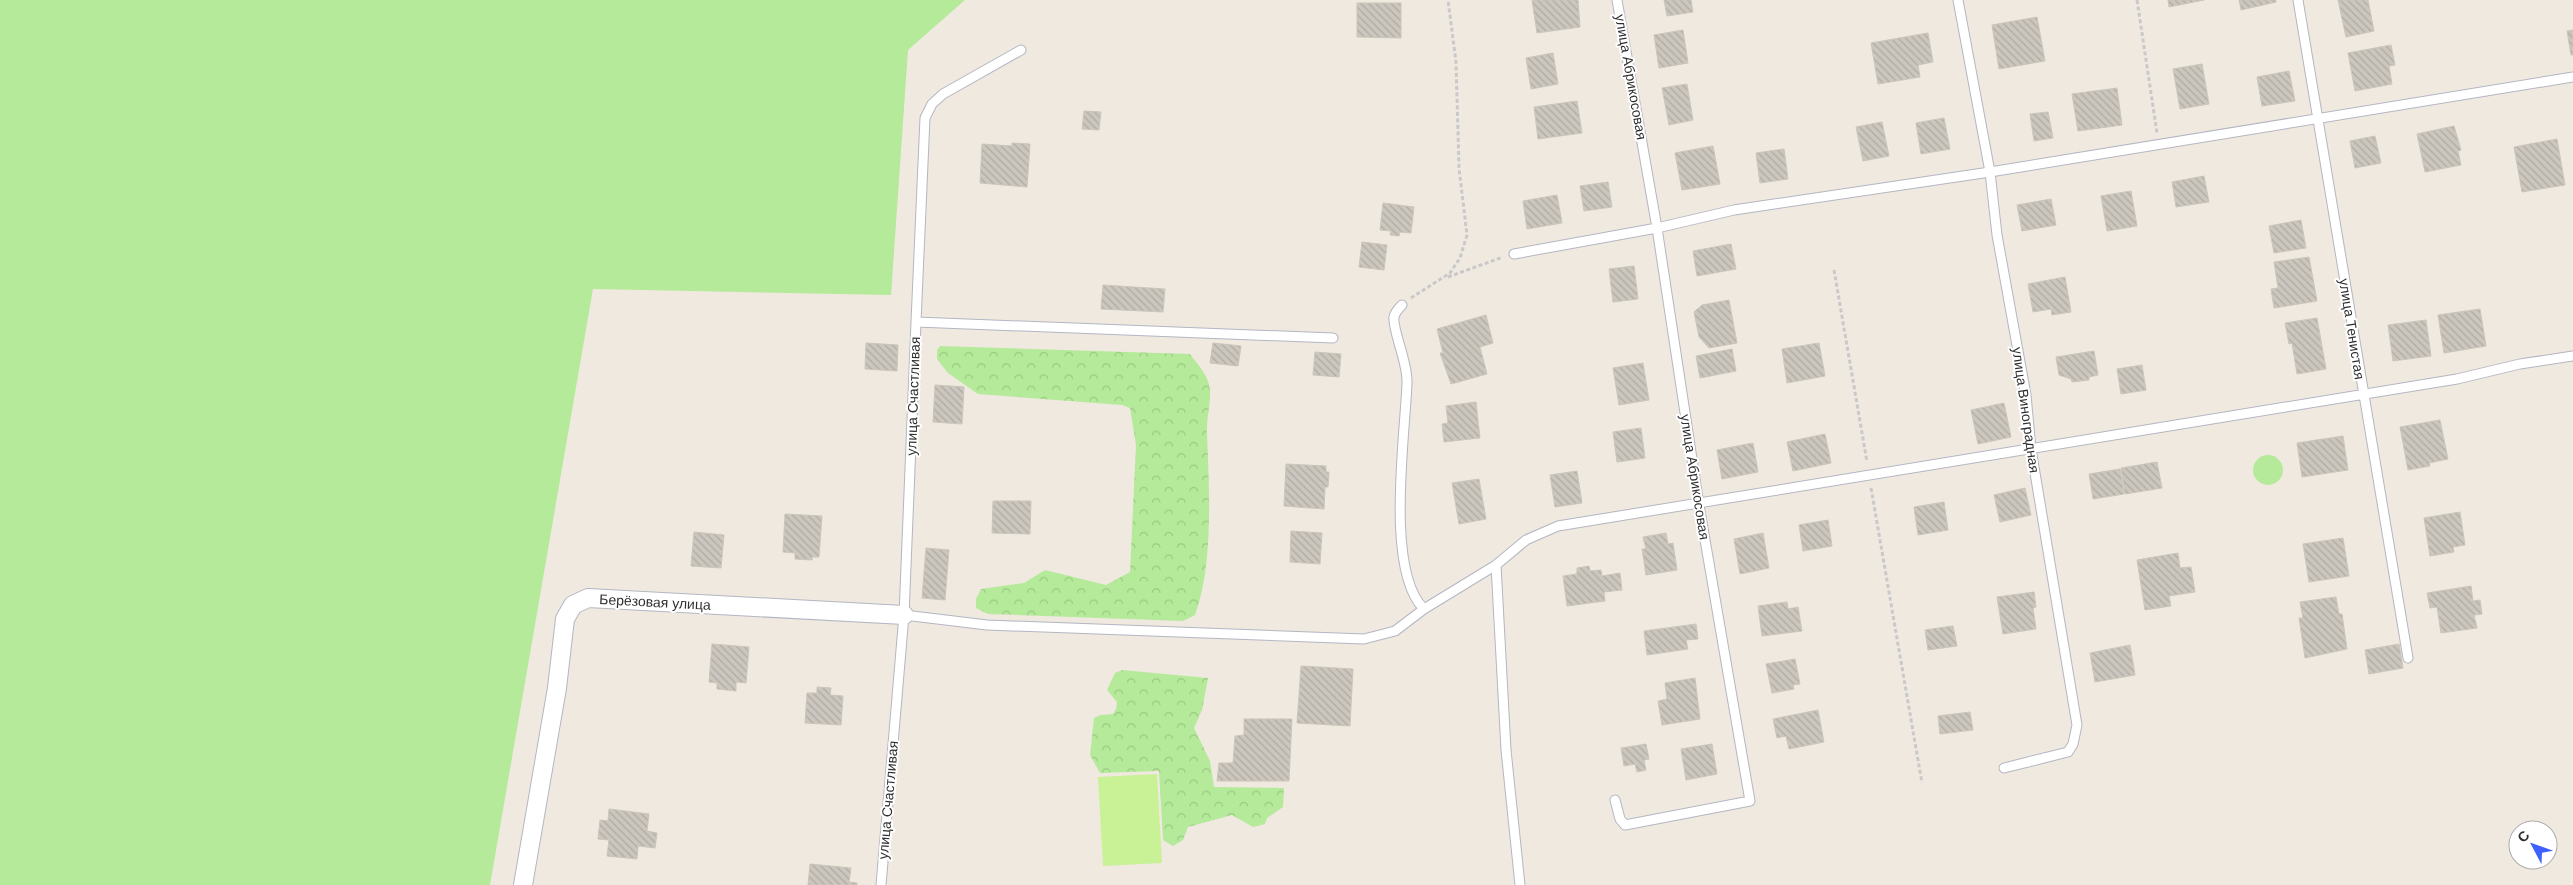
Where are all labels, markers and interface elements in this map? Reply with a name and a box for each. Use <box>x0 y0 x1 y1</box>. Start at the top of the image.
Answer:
street label: улица Абрикосовая <box>1612 13 1650 141</box>
street label: улица Тенистая <box>2336 277 2368 381</box>
street label: улица Счастливая <box>903 336 923 456</box>
street label: улица Виноградная <box>2009 346 2043 474</box>
street label: улица Абрикосовая <box>1677 413 1713 541</box>
street label: Берёзовая улица <box>599 591 711 613</box>
street label: улица Счастливая <box>875 740 901 860</box>
north arrow <box>2508 820 2558 870</box>
text: С <box>2514 827 2533 846</box>

